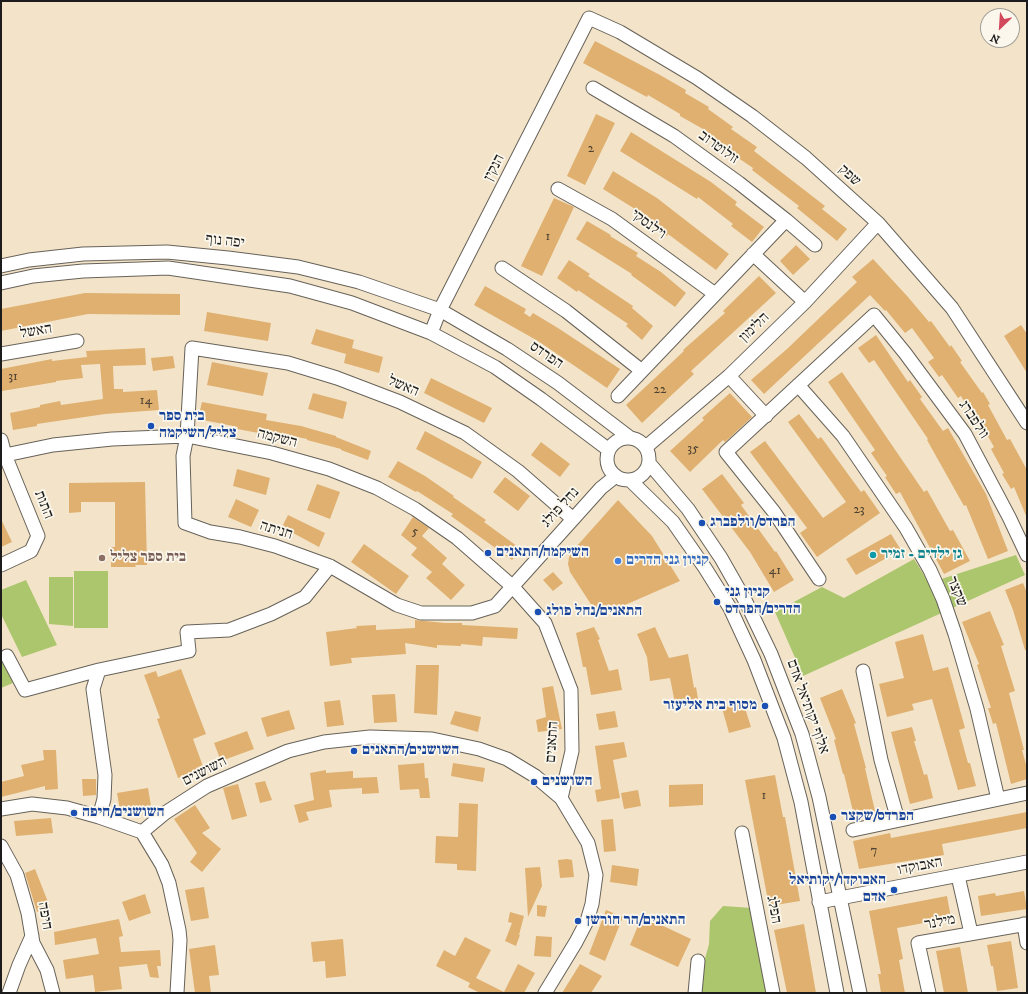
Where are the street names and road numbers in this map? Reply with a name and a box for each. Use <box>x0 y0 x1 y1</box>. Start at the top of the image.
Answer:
street label: זולוטרוב <box>694 127 742 169</box>
street label: הנקין <box>481 152 509 184</box>
street label: שפק <box>834 161 864 191</box>
street label: וילנסקי <box>627 206 669 244</box>
street label: יפה נוף <box>205 231 245 253</box>
street label: הלימון <box>736 309 774 347</box>
street label: האשל <box>19 321 53 343</box>
street label: הפרדס <box>526 338 566 374</box>
street label: האשל <box>385 372 421 402</box>
street label: וולפברג <box>954 397 992 443</box>
street label: השקמה <box>255 425 299 453</box>
street label: נחל פולג <box>538 484 584 532</box>
street label: התות <box>29 488 57 522</box>
street label: חניתה <box>257 517 295 545</box>
street label: שקצר <box>942 574 970 610</box>
street label: אלוף יקותיאל אדם <box>782 657 832 757</box>
street label: התאנים <box>543 721 563 763</box>
street label: השושנים <box>180 753 230 791</box>
street label: האבוקדו <box>896 854 944 880</box>
street label: הפלג <box>762 895 784 925</box>
street label: חיפה <box>33 901 55 931</box>
street label: מילנר <box>923 911 957 935</box>

